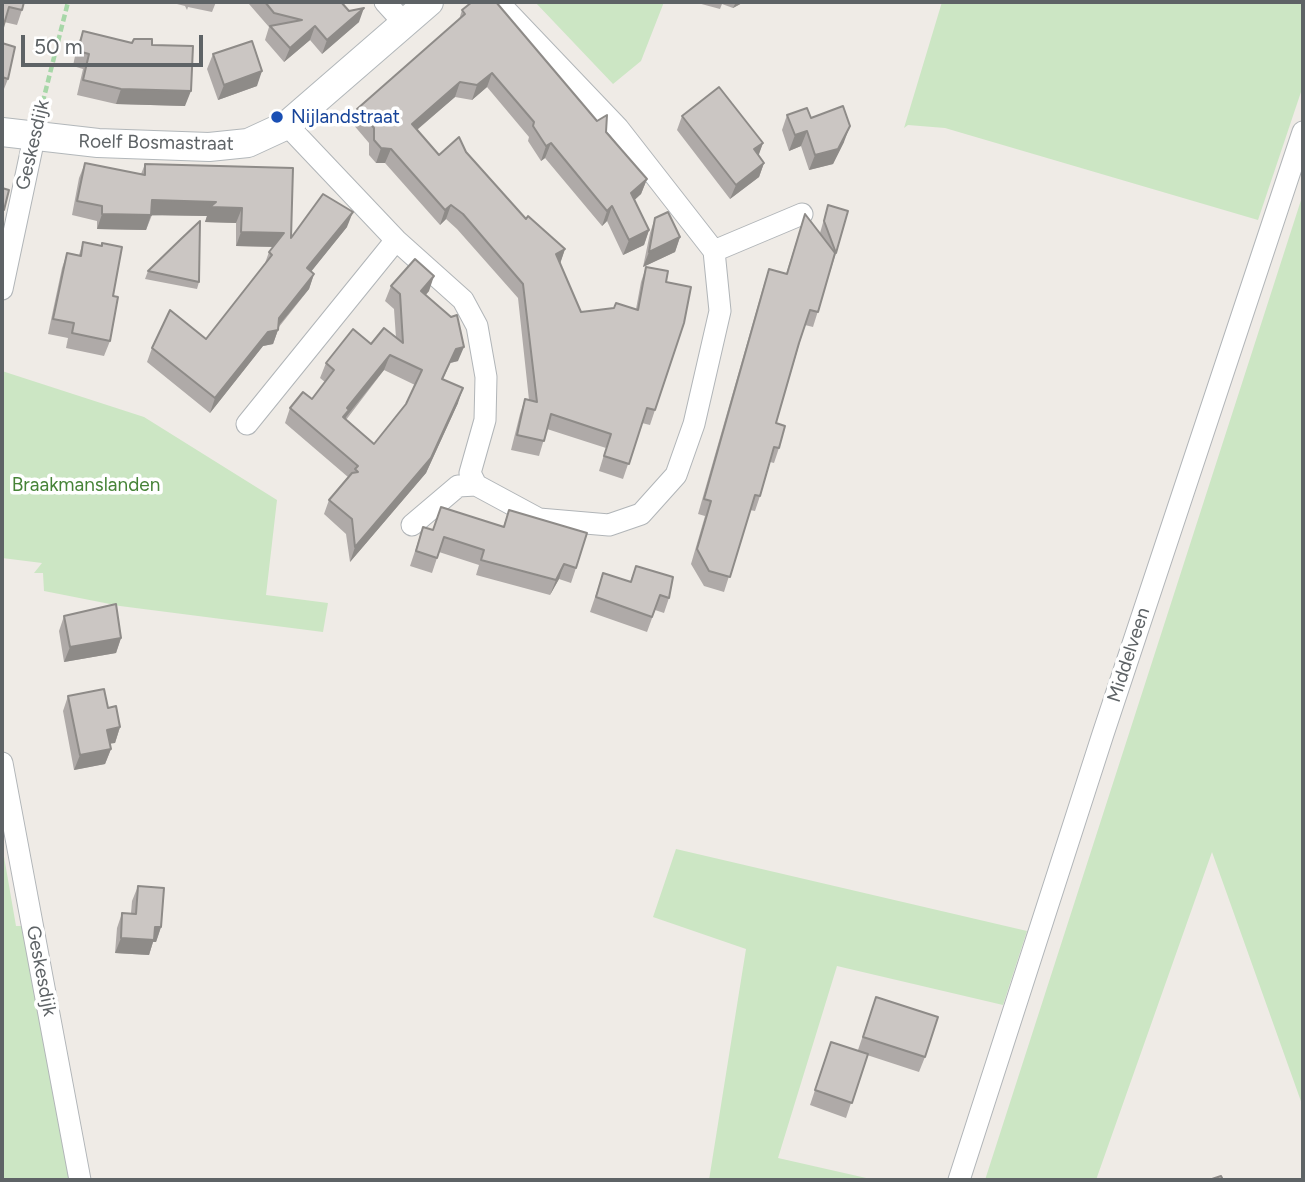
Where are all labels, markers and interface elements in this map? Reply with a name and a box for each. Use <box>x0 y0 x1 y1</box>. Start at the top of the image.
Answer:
scale bar <box>24 21 206 65</box>
text: 50 m <box>34 34 83 59</box>
street label: Geskesdijk <box>12 98 54 192</box>
place label: Nijlandstraat <box>291 106 400 128</box>
marker: Nijlandstraat <box>269 109 285 125</box>
street label: Roelf Bosmastraat <box>78 130 234 156</box>
park label: Braakmanslanden <box>12 474 160 496</box>
street label: Middelveen <box>1103 605 1155 705</box>
street label: Geskesdijk <box>21 924 61 1018</box>

